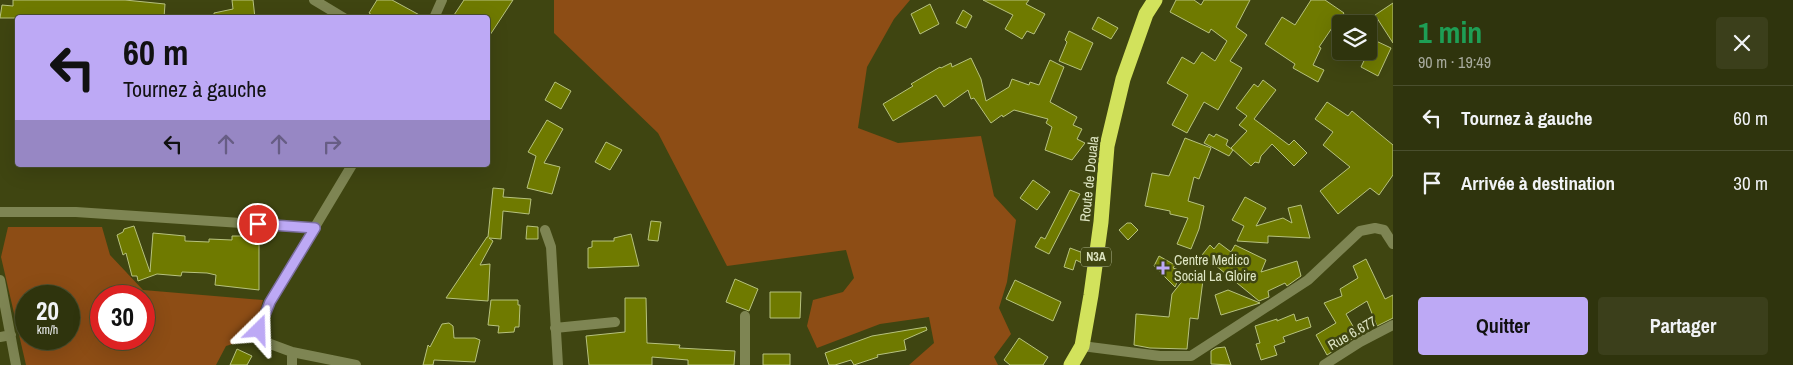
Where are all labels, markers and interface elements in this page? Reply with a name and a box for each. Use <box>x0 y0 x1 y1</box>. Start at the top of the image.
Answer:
text: 1 min <box>1418 12 1482 52</box>
map controls <box>1332 15 1377 60</box>
button: layers <box>1332 15 1377 60</box>
button: close <box>1716 17 1768 69</box>
text: 60 m <box>123 29 188 76</box>
icon: left <box>40 35 105 100</box>
text: 90 m · 19:49 <box>1418 51 1491 73</box>
text: Tournez à gauche <box>123 74 266 104</box>
icon: left <box>1418 104 1446 132</box>
text: Tournez à gauche <box>1461 105 1592 131</box>
text: 60 m <box>1733 105 1768 131</box>
icon: left <box>159 130 187 158</box>
icon: ahead <box>212 130 240 158</box>
icon: ahead <box>265 130 293 158</box>
icon: right <box>318 130 346 158</box>
street label: Route de Douala <box>1076 135 1103 223</box>
icon: arrive <box>1418 169 1446 197</box>
text: Arrivée à destination <box>1461 170 1615 196</box>
text: 30 m <box>1733 170 1768 196</box>
pin <box>237 203 279 245</box>
icon: arrive <box>244 210 272 238</box>
road number: N3A <box>1081 248 1111 266</box>
place label: Centre Medico Social La Gloire <box>1174 251 1256 285</box>
marker: Centre Medico Social La Gloire <box>1156 261 1170 275</box>
speed limit sign: 30 <box>90 285 155 350</box>
text: 20 <box>36 294 59 328</box>
button: Quitter <box>1418 297 1588 355</box>
button: Partager <box>1598 297 1768 355</box>
position arrow <box>232 303 284 355</box>
street label: Rue 6.677 <box>1325 312 1379 354</box>
text: km/h <box>37 322 58 338</box>

